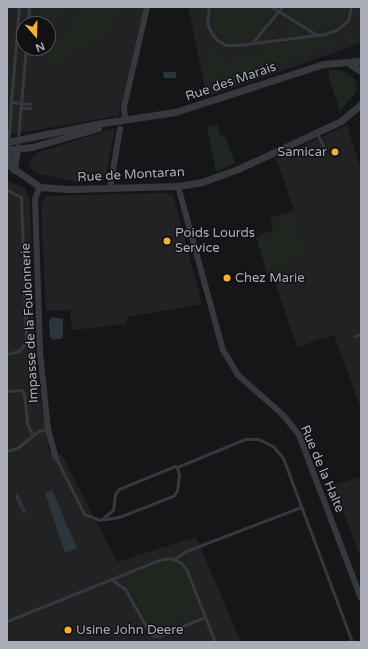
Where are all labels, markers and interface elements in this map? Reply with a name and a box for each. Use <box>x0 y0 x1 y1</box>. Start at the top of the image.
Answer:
north arrow <box>16 16 56 56</box>
text: N <box>34 39 46 54</box>
street label: Rue des Marais <box>184 59 278 105</box>
place label: Samicar <box>277 144 327 160</box>
marker: Samicar <box>330 147 340 157</box>
street label: Rue de Montaran <box>77 164 185 186</box>
place label: Poids Lourds Service <box>175 226 255 257</box>
marker: Poids Lourds Service <box>162 236 172 246</box>
street label: Impasse de la Foulonnerie <box>18 243 42 403</box>
place label: Chez Marie <box>235 270 305 286</box>
marker: Chez Marie <box>222 273 232 283</box>
street label: Rue de la Halte <box>297 423 347 515</box>
place label: Usine John Deere <box>76 622 183 638</box>
marker: Usine John Deere <box>63 625 73 635</box>

